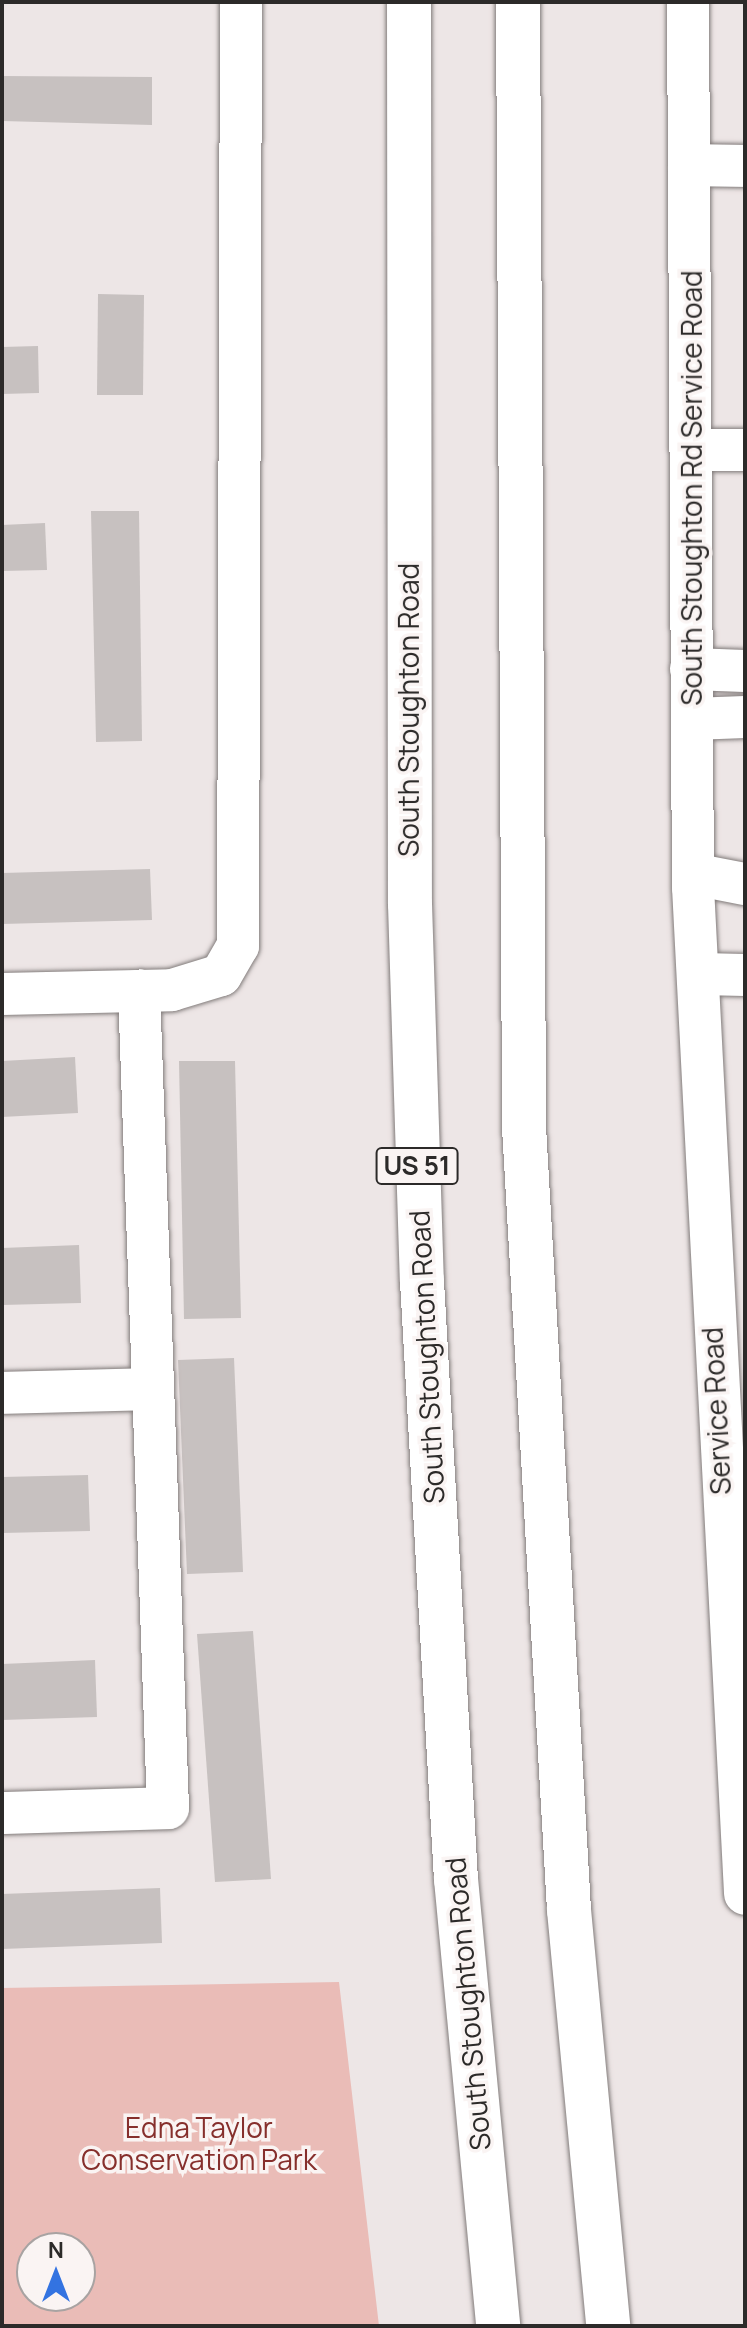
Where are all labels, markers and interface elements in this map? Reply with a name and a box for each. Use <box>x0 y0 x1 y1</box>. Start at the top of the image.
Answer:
street label: South Stoughton Rd Service Road <box>674 270 708 706</box>
street label: South Stoughton Road <box>391 563 425 857</box>
road number: US 51 <box>375 1144 459 1188</box>
street label: South Stoughton Road <box>402 1209 450 1505</box>
street label: Service Road <box>695 1326 737 1496</box>
street label: South Stoughton Road <box>437 1856 497 2152</box>
park label: Edna Taylor Conservation Park <box>81 2110 317 2176</box>
north arrow <box>16 2232 96 2312</box>
text: N <box>48 2235 64 2265</box>

